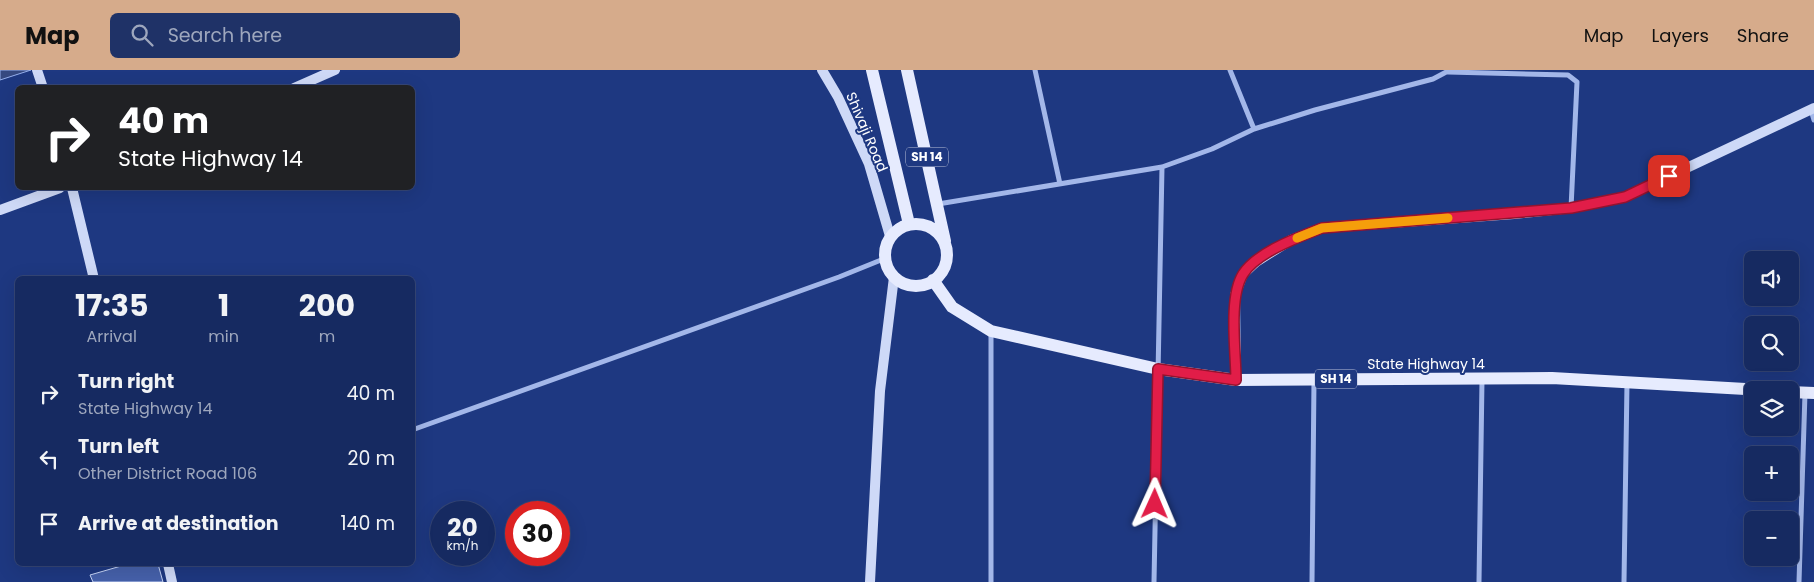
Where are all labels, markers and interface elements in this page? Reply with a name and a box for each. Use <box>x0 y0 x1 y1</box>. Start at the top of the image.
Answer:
search box <box>110 13 460 58</box>
text: Map <box>25 19 80 52</box>
icon: search <box>128 21 156 49</box>
text: Search here <box>168 22 282 49</box>
text: Map <box>1584 23 1624 48</box>
text: Layers <box>1652 23 1709 48</box>
text: Share <box>1737 23 1789 48</box>
street label: Shivaji Road <box>841 89 893 175</box>
text: 40 m <box>118 96 209 145</box>
icon: right <box>35 105 100 170</box>
text: State Highway 14 <box>118 143 303 174</box>
road number: SH 14 <box>906 147 948 166</box>
pin <box>1648 155 1690 197</box>
icon: arrive <box>1655 162 1683 190</box>
map controls <box>1744 251 1799 566</box>
button: sound <box>1744 251 1799 306</box>
text: 17:35 <box>75 284 148 327</box>
text: 1 <box>218 284 229 327</box>
text: 200 <box>299 284 355 327</box>
button: search <box>1744 316 1799 371</box>
text: Arrival <box>86 325 137 348</box>
text: min <box>208 325 239 348</box>
text: m <box>319 325 335 348</box>
street label: State Highway 14 <box>1367 354 1485 374</box>
text: Turn right <box>78 368 174 395</box>
road number: SH 14 <box>1315 370 1357 388</box>
icon: right <box>35 380 63 408</box>
text: 40 m <box>346 380 395 407</box>
button: layers <box>1744 381 1799 436</box>
text: State Highway 14 <box>78 397 213 420</box>
text: Turn left <box>78 433 159 460</box>
icon: left <box>35 445 63 473</box>
text: 20 m <box>347 445 395 472</box>
button: + <box>1744 446 1799 501</box>
text: Other District Road 106 <box>78 462 257 485</box>
position arrow <box>1128 477 1180 529</box>
speed limit sign: 30 <box>505 501 570 566</box>
icon: arrive <box>35 510 63 538</box>
text: Arrive at destination <box>78 510 279 537</box>
text: 140 m <box>340 510 395 537</box>
text: 20 <box>447 510 478 545</box>
button: − <box>1744 511 1799 566</box>
text: km/h <box>447 537 478 554</box>

